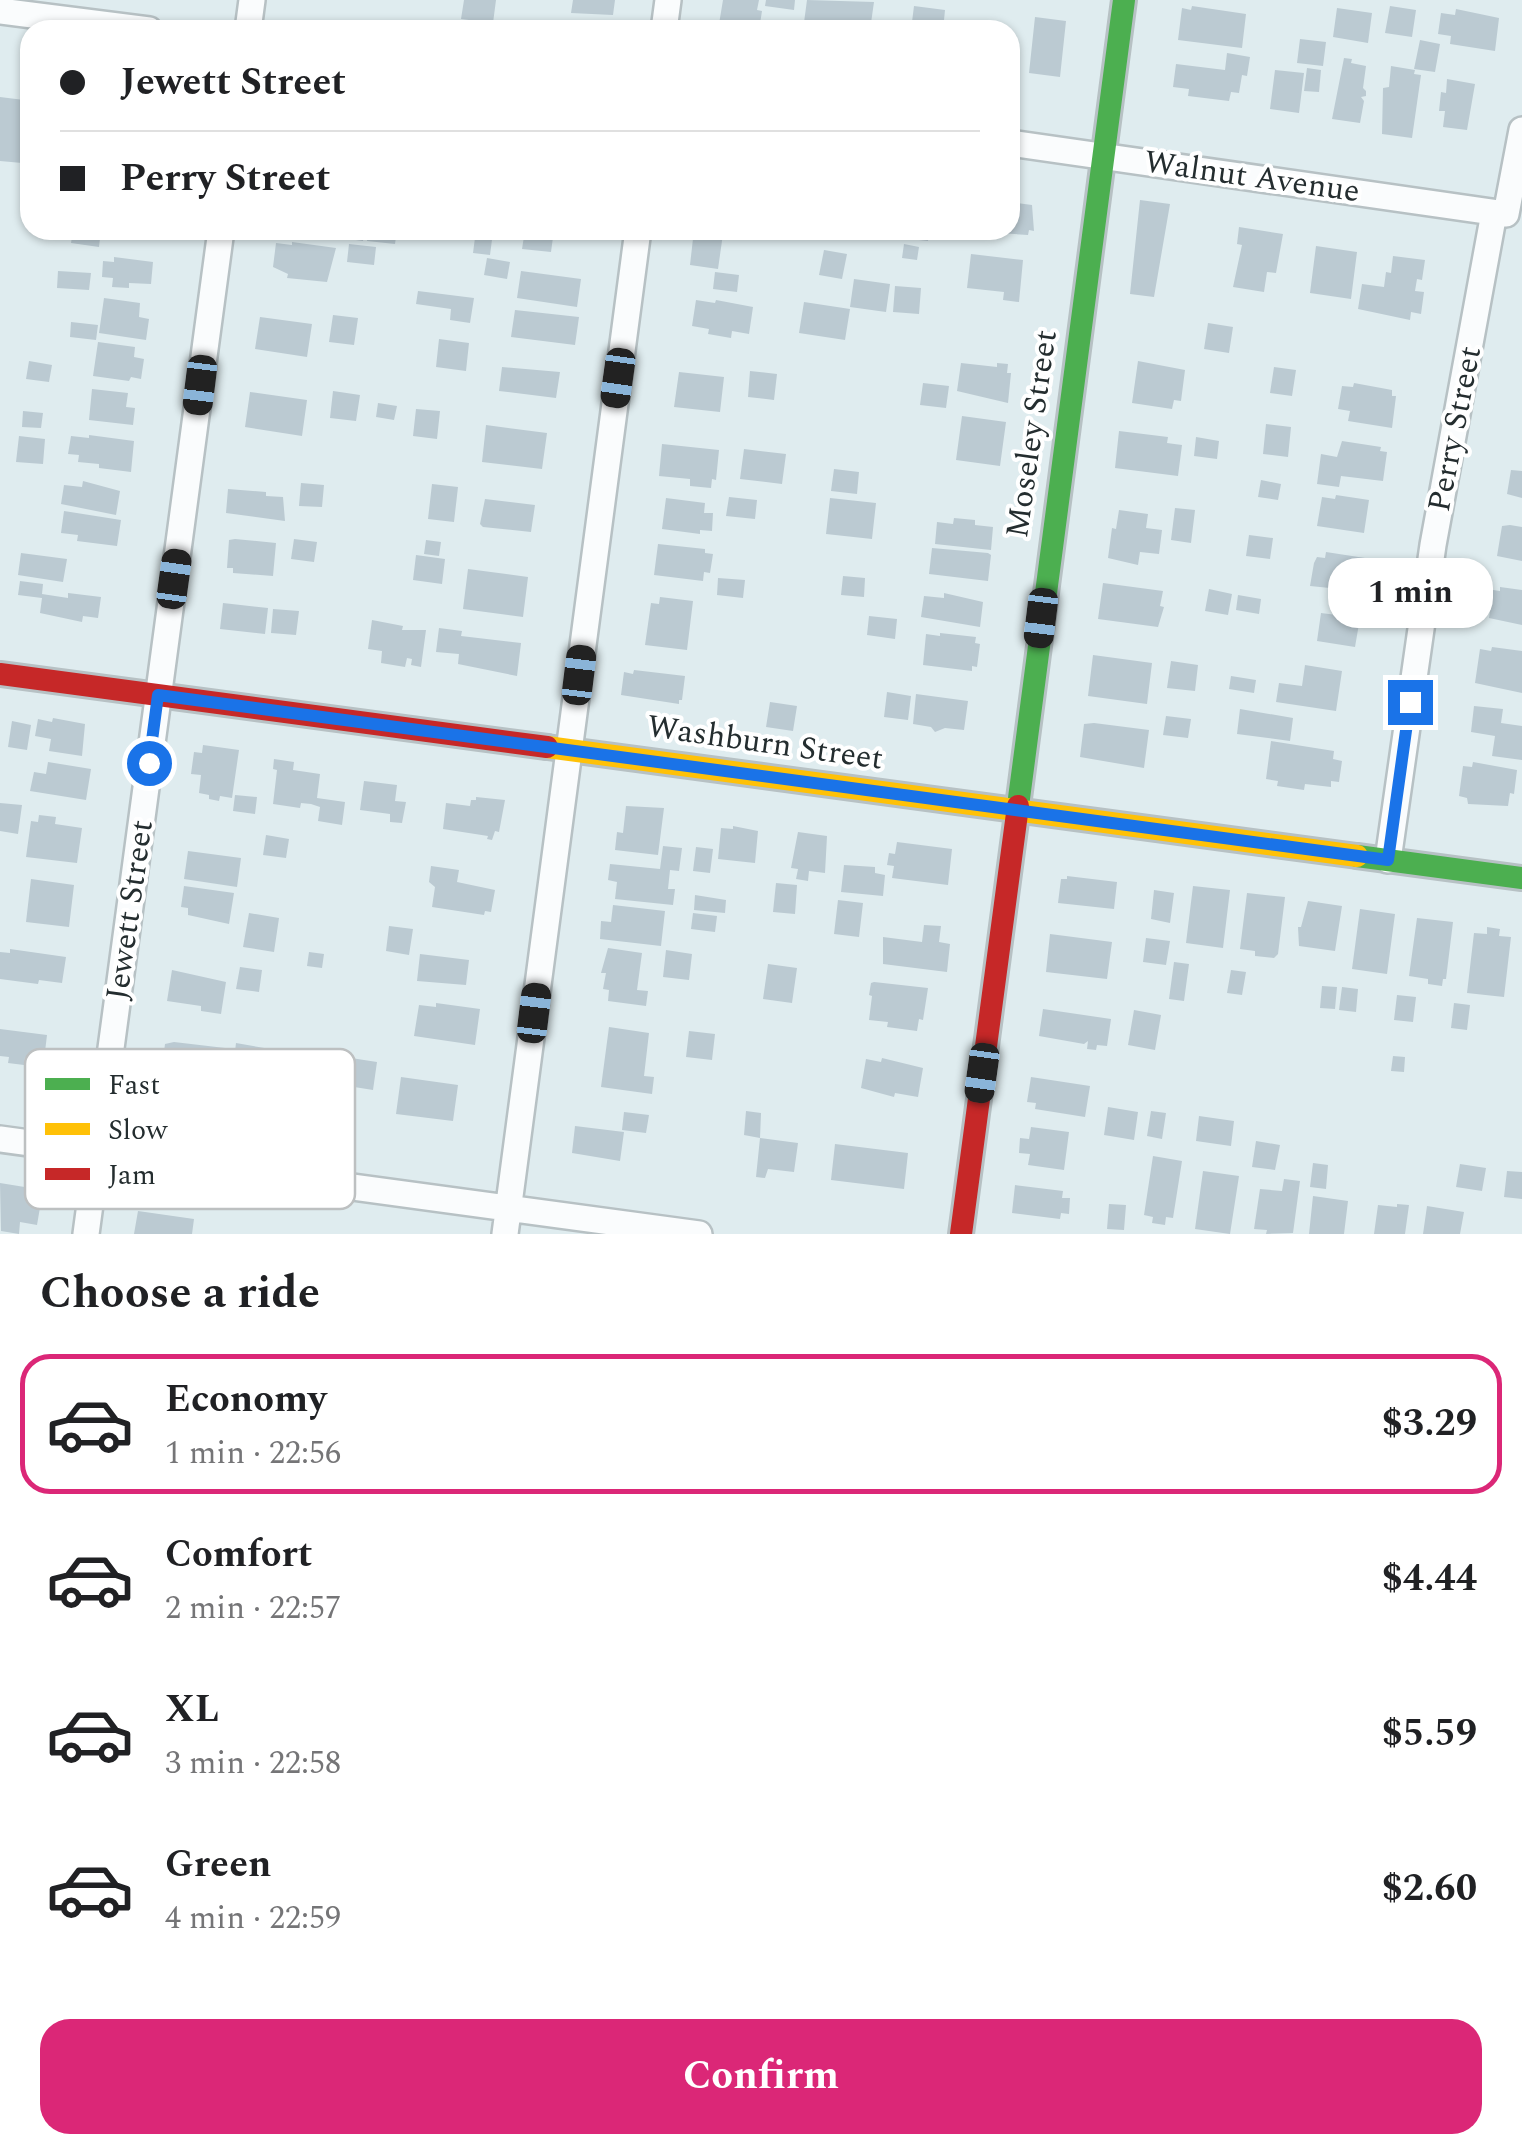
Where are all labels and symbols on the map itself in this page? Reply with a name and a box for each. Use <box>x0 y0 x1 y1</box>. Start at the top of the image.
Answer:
street label: Walnut Avenue <box>1141 138 1363 216</box>
street label: Moseley Street <box>993 327 1071 541</box>
street label: Perry Street <box>1415 342 1495 516</box>
car <box>599 346 637 410</box>
car <box>181 353 219 417</box>
car <box>155 547 193 611</box>
callout: 1 min <box>1328 557 1492 627</box>
car <box>1022 586 1060 650</box>
car <box>560 643 598 707</box>
route end <box>1388 680 1433 725</box>
street label: Washburn Street <box>644 702 886 784</box>
route start <box>127 741 172 786</box>
street label: Jewett Street <box>93 817 167 1003</box>
car <box>515 981 553 1045</box>
car <box>963 1041 1001 1105</box>
legend <box>25 1049 355 1209</box>
text: Fast <box>108 1064 160 1107</box>
text: Slow <box>108 1109 168 1152</box>
text: Jam <box>108 1154 156 1197</box>

